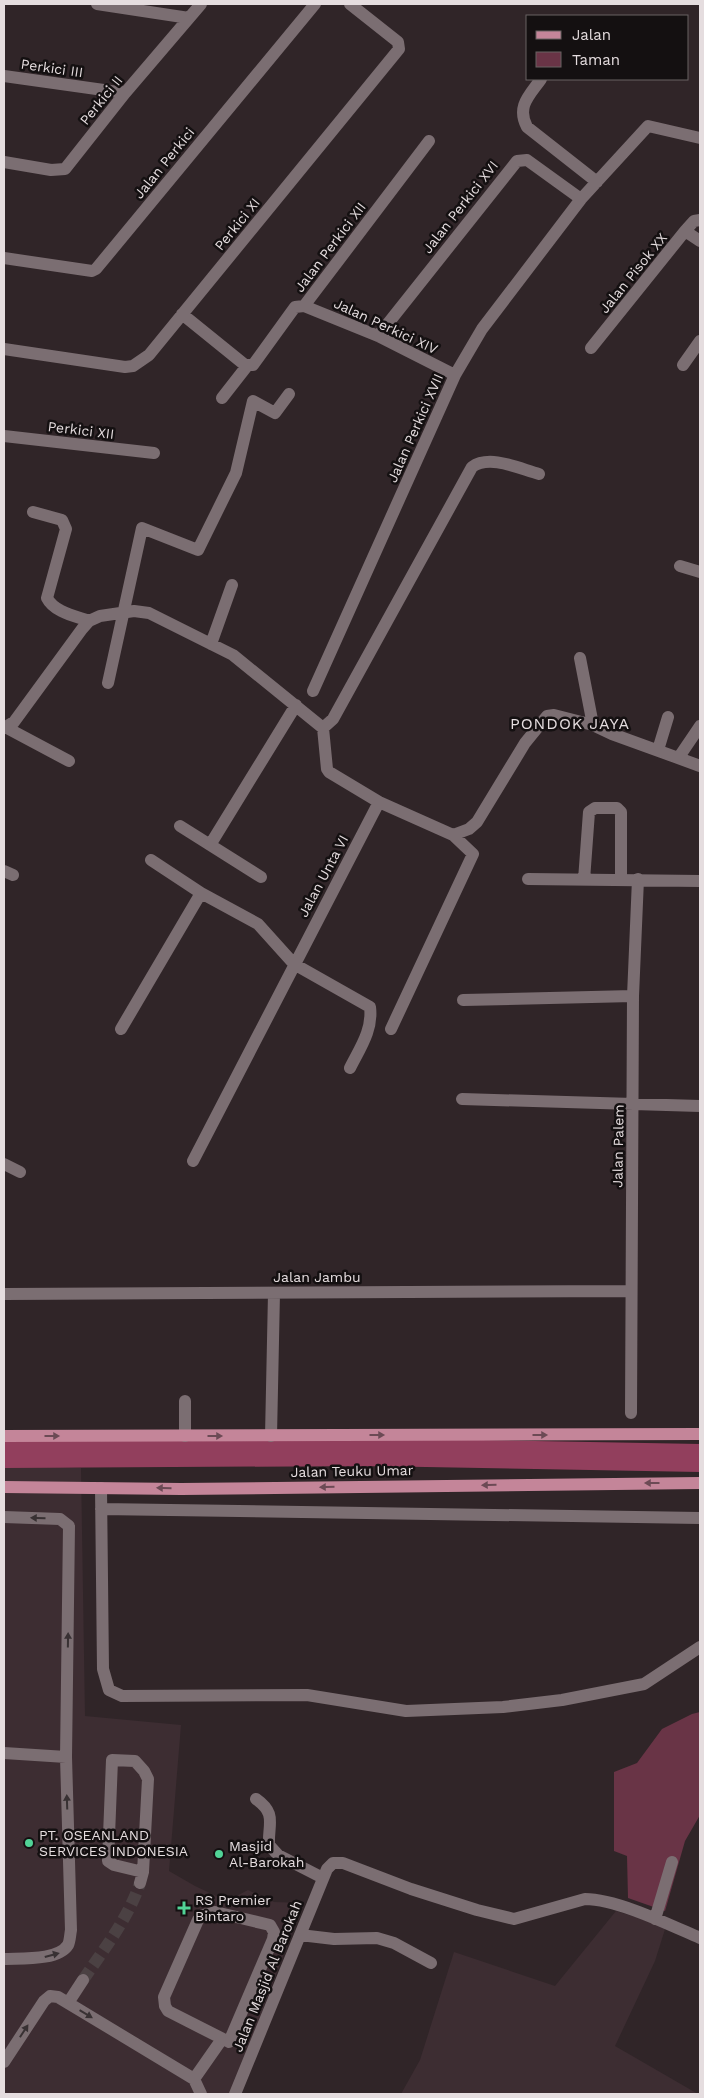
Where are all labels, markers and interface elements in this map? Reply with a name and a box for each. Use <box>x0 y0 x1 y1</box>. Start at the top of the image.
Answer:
legend <box>526 15 689 80</box>
text: Jalan <box>572 26 611 44</box>
text: Taman <box>572 51 620 69</box>
street label: Perkici III <box>20 56 84 80</box>
street label: Perkici II <box>76 72 126 128</box>
street label: Jalan Perkici <box>131 124 197 202</box>
street label: Jalan Perkici XVI <box>419 158 501 256</box>
street label: Perkici XI <box>211 195 263 253</box>
street label: Jalan Perkici XII <box>291 199 369 295</box>
street label: Jalan Pisok XX <box>596 230 670 316</box>
street label: Jalan Perkici XIV <box>331 295 441 357</box>
street label: Jalan Perkici XVII <box>384 371 446 485</box>
street label: Perkici XII <box>47 418 115 442</box>
district label: PONDOK JAYA <box>510 714 630 733</box>
street label: Jalan Unta VI <box>295 832 351 920</box>
street label: Jalan Palem <box>609 1104 627 1188</box>
street label: Jalan Jambu <box>273 1269 361 1285</box>
one-way arrow <box>370 1431 386 1439</box>
one-way arrow <box>532 1431 548 1439</box>
one-way arrow <box>45 1432 61 1440</box>
one-way arrow <box>207 1432 223 1440</box>
street label: Jalan Teuku Umar <box>291 1462 414 1480</box>
one-way arrow <box>643 1479 659 1487</box>
one-way arrow <box>481 1481 497 1489</box>
one-way arrow <box>318 1483 334 1491</box>
one-way arrow <box>156 1484 172 1492</box>
one-way arrow <box>29 1514 45 1522</box>
one-way arrow <box>64 1632 72 1648</box>
one-way arrow <box>63 1794 71 1810</box>
place label: PT. OSEANLAND SERVICES INDONESIA <box>39 1827 188 1859</box>
marker: PT. OSEANLAND SERVICES INDONESIA <box>23 1837 35 1849</box>
place label: Masjid Al-Barokah <box>229 1838 304 1870</box>
marker: Masjid Al-Barokah <box>213 1848 225 1860</box>
place label: RS Premier Bintaro <box>195 1892 271 1924</box>
street label: Jalan Masjid Al Barokah <box>229 1898 305 2054</box>
marker: RS Premier Bintaro <box>177 1901 191 1915</box>
one-way arrow <box>45 1950 60 1958</box>
one-way arrow <box>80 2009 93 2018</box>
one-way arrow <box>19 2025 28 2038</box>

